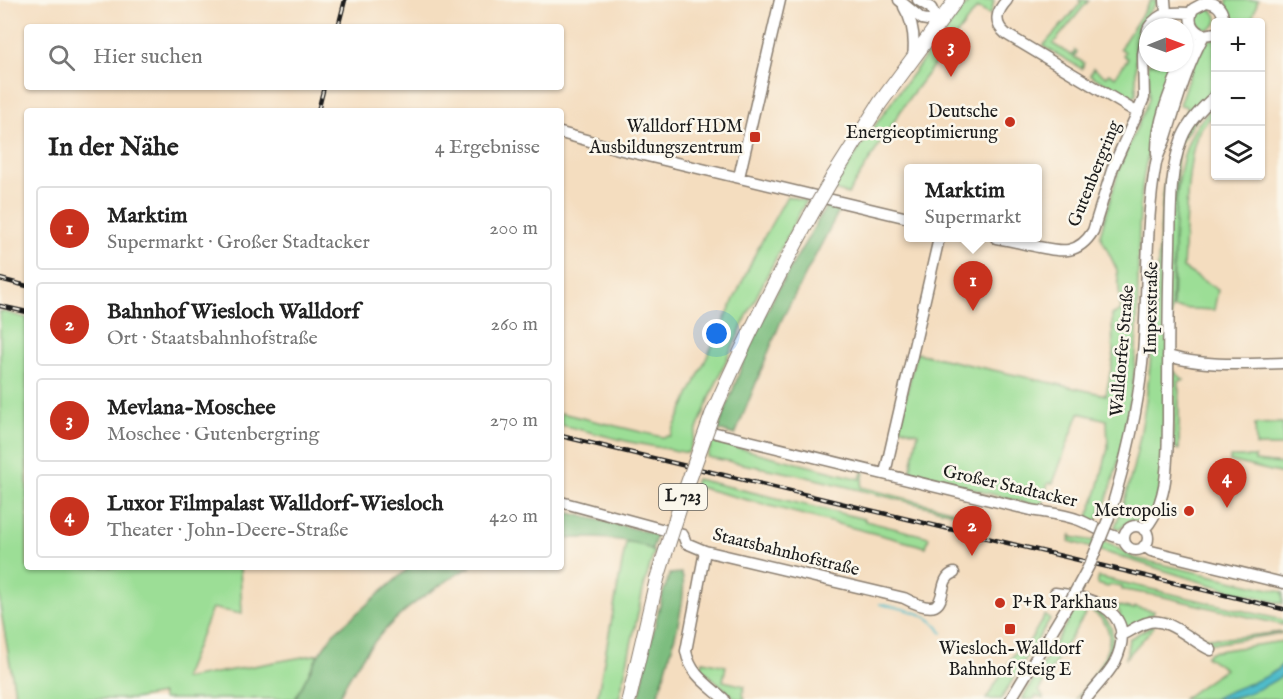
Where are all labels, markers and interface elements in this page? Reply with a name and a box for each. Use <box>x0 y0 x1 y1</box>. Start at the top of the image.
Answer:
north arrow <box>1139 18 1193 72</box>
map controls <box>1211 18 1265 180</box>
button: + <box>1211 18 1265 72</box>
search box <box>24 24 564 90</box>
pin: 3 <box>932 28 970 77</box>
icon: search <box>45 41 78 74</box>
text: Hier suchen <box>93 43 203 71</box>
button: − <box>1211 72 1265 126</box>
place label: Deutsche Energieoptimierung <box>846 101 998 145</box>
marker: Deutsche Energieoptimierung <box>1003 115 1017 129</box>
place label: Walldorf HDM Ausbildungszentrum <box>588 116 743 160</box>
street label: Gutenbergring <box>1063 117 1127 231</box>
button: layers <box>1211 126 1265 180</box>
marker: Walldorf HDM Ausbildungszentrum <box>748 130 762 144</box>
text: In der Nähe <box>48 131 179 164</box>
text: 4 Ergebnisse <box>435 135 540 160</box>
popup <box>904 164 1042 242</box>
text: Marktim <box>925 177 1005 205</box>
text: Marktim <box>107 202 187 230</box>
text: Supermarkt <box>925 205 1021 230</box>
text: 1 <box>66 216 73 241</box>
text: 200 m <box>489 216 538 241</box>
text: Supermarkt · Großer Stadtacker <box>107 230 370 255</box>
street label: Impexstraße <box>1140 261 1164 355</box>
pin: 1 <box>954 262 992 311</box>
street label: Walldorfer Straße <box>1106 284 1140 418</box>
text: Bahnhof Wiesloch Walldorf <box>107 298 360 326</box>
text: 2 <box>65 312 74 337</box>
text: 260 m <box>491 312 538 337</box>
your location <box>702 319 731 348</box>
text: Ort · Staatsbahnhofstraße <box>107 326 318 351</box>
text: Mevlana-Moschee <box>107 394 276 422</box>
text: 3 <box>66 408 73 433</box>
text: 270 m <box>490 408 538 433</box>
text: Moschee · Gutenbergring <box>107 422 319 447</box>
pin: 4 <box>1208 458 1246 508</box>
street label: Großer Stadtacker <box>940 460 1080 514</box>
road number: L 723 <box>659 484 707 510</box>
text: Luxor Filmpalast Walldorf-Wiesloch <box>107 490 443 518</box>
place label: Metropolis <box>1094 500 1177 523</box>
text: 4 <box>65 504 74 529</box>
text: 420 m <box>489 504 538 529</box>
marker: Metropolis <box>1182 504 1196 518</box>
pin: 2 <box>952 506 992 556</box>
text: Theater · John-Deere-Straße <box>107 518 348 543</box>
street label: Staatsbahnhofstraße <box>710 524 862 582</box>
place label: P+R Parkhaus <box>1012 592 1117 615</box>
marker: P+R Parkhaus <box>993 596 1007 610</box>
marker: Wiesloch-Walldorf Bahnhof Steig E <box>1003 622 1017 636</box>
place label: Wiesloch-Walldorf Bahnhof Steig E <box>939 638 1085 682</box>

